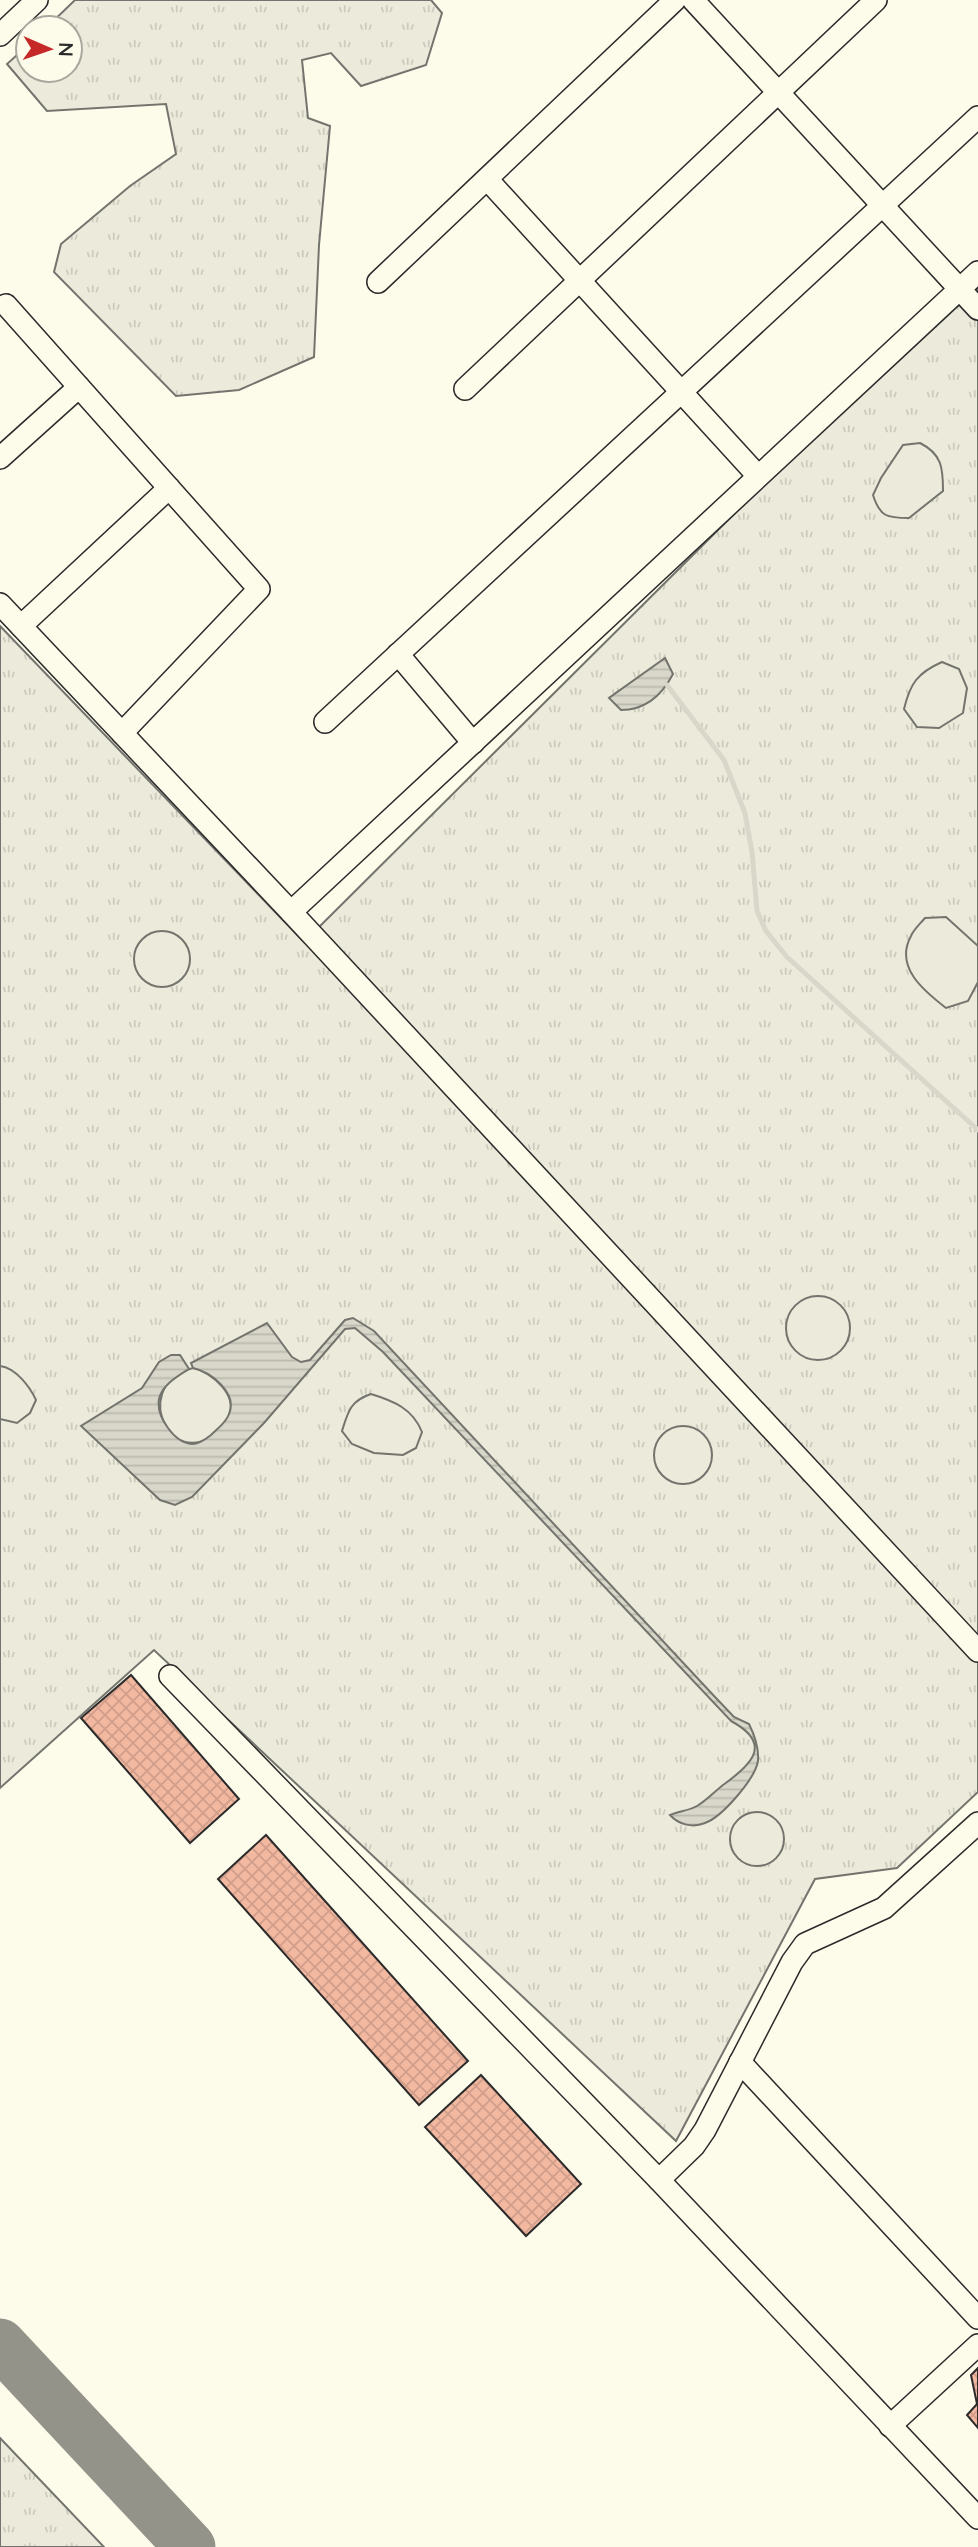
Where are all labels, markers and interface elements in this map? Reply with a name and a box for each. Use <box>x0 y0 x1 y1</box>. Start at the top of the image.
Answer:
north arrow <box>14 14 84 84</box>
text: N <box>55 42 78 57</box>

